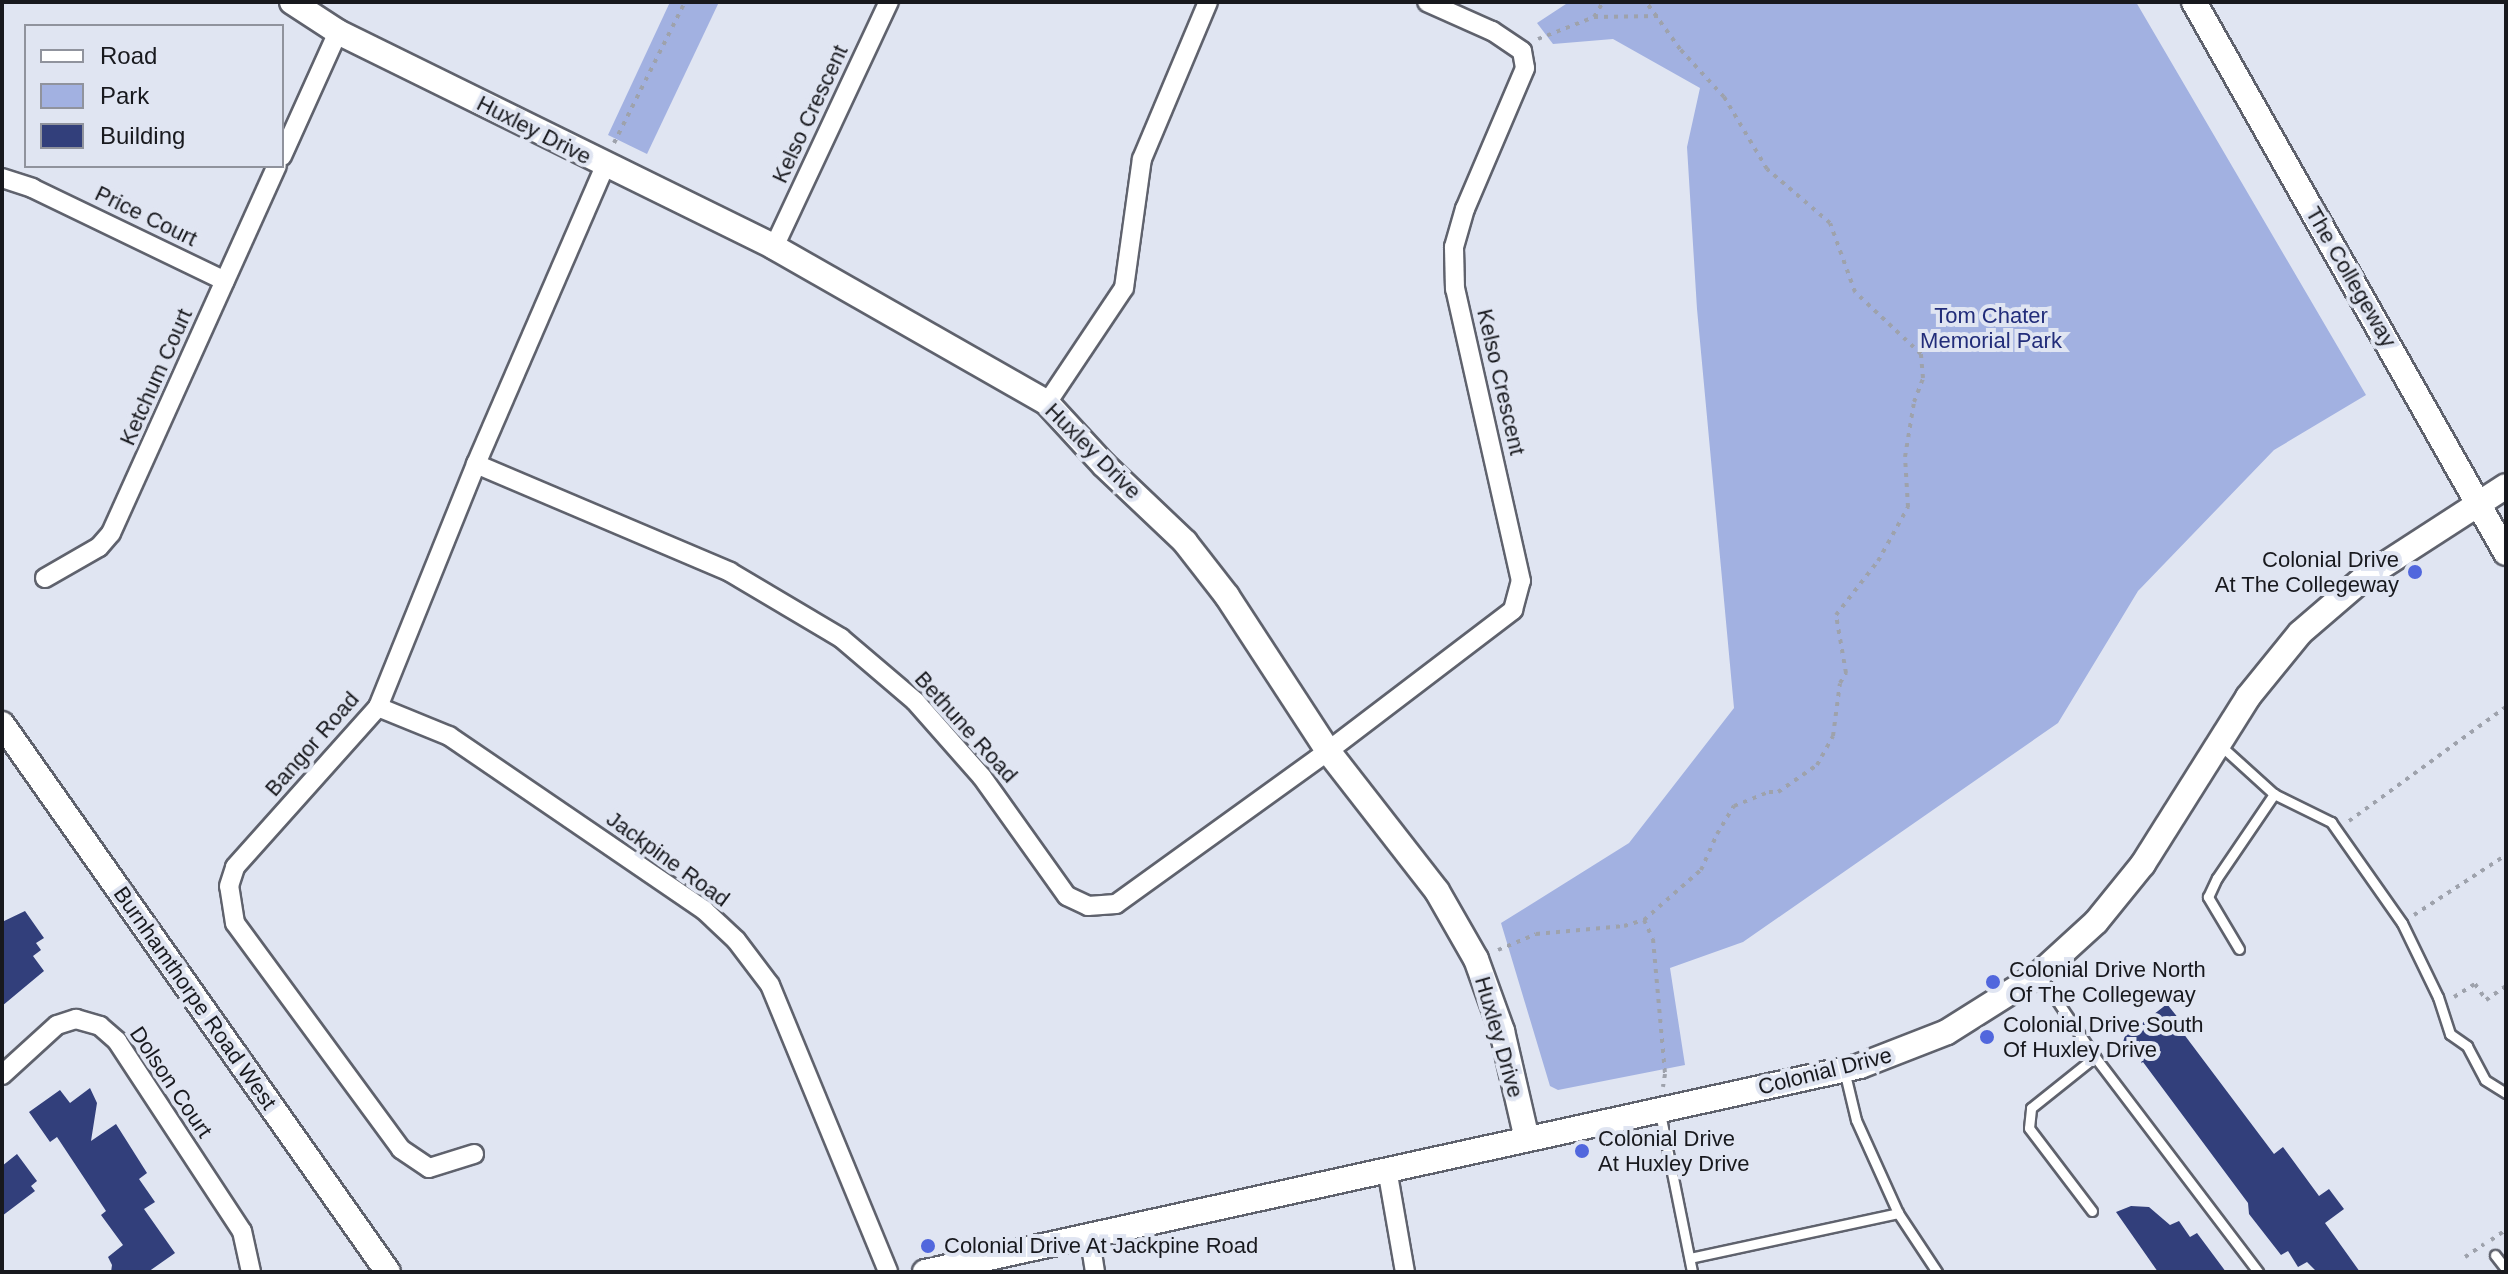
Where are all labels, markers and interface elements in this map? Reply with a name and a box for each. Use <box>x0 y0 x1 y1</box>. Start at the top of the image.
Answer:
legend <box>24 24 284 168</box>
street label: Kelso Crescent <box>767 41 853 187</box>
text: Road <box>100 42 157 69</box>
text: Park <box>100 82 149 109</box>
street label: Huxley Drive <box>472 90 596 170</box>
text: Building <box>100 122 185 149</box>
street label: Price Court <box>91 180 201 252</box>
street label: The Collegeway <box>2300 202 2402 352</box>
park label: Tom Chater Memorial Park <box>1920 302 2062 354</box>
street label: Ketchum Court <box>114 305 198 449</box>
street label: Kelso Crescent <box>1471 306 1531 458</box>
street label: Huxley Drive <box>1040 398 1146 504</box>
place label: Colonial Drive At The Collegeway <box>2214 546 2399 598</box>
marker: Colonial Drive At The Collegeway <box>2406 563 2424 581</box>
street label: Bethune Road <box>909 666 1023 788</box>
street label: Bangor Road <box>260 686 364 802</box>
street label: Jackpine Road <box>601 806 735 912</box>
street label: Burnhamthorpe Road West <box>108 881 282 1115</box>
place label: Colonial Drive North Of The Collegeway <box>2009 956 2206 1008</box>
street label: Huxley Drive <box>1469 973 1529 1101</box>
marker: Colonial Drive North Of The Collegeway <box>1984 973 2002 991</box>
place label: Colonial Drive South Of Huxley Drive <box>2003 1011 2204 1062</box>
street label: Dolson Court <box>124 1021 218 1143</box>
marker: Colonial Drive South Of Huxley Drive <box>1978 1028 1996 1046</box>
street label: Colonial Drive <box>1755 1042 1895 1100</box>
place label: Colonial Drive At Huxley Drive <box>1598 1125 1750 1176</box>
marker: Colonial Drive At Huxley Drive <box>1573 1142 1591 1160</box>
place label: Colonial Drive At Jackpine Road <box>944 1233 1259 1259</box>
marker: Colonial Drive At Jackpine Road <box>919 1237 937 1255</box>

